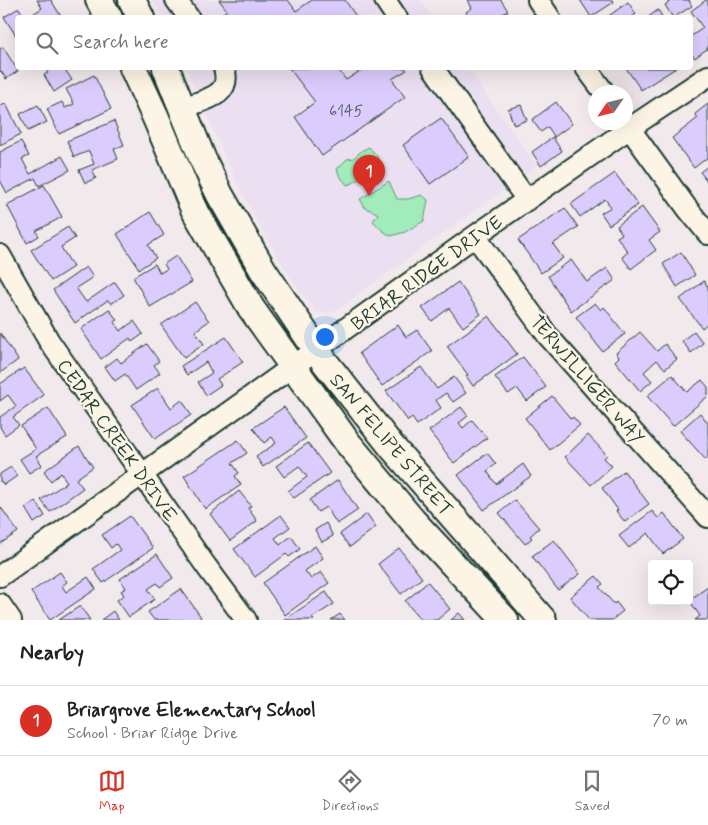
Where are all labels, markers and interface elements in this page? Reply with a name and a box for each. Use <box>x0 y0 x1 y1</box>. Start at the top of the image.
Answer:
search box <box>15 15 693 70</box>
icon: search <box>33 29 61 57</box>
text: Search here <box>73 30 169 55</box>
north arrow <box>588 85 633 130</box>
house number: 6145 <box>329 101 363 122</box>
pin: 1 <box>353 155 385 196</box>
street label: BRIAR RIDGE DRIVE <box>346 210 508 337</box>
street label: TERWILLIGER WAY <box>524 310 650 450</box>
your location <box>312 324 338 350</box>
street label: CEDAR CREEK DRIVE <box>51 355 182 527</box>
street label: SAN FELIPE STREET <box>324 368 458 522</box>
map controls <box>648 560 693 605</box>
button: locate <box>648 560 693 605</box>
text: Nearby <box>20 639 84 667</box>
text: Briargrove Elementary School <box>67 698 316 723</box>
text: 1 <box>32 710 40 731</box>
text: 70 m <box>652 710 688 731</box>
text: School · Briar Ridge Drive <box>67 723 238 744</box>
tab: Map <box>98 767 126 815</box>
tab: Directions <box>322 767 379 815</box>
tab: Saved <box>575 767 610 815</box>

